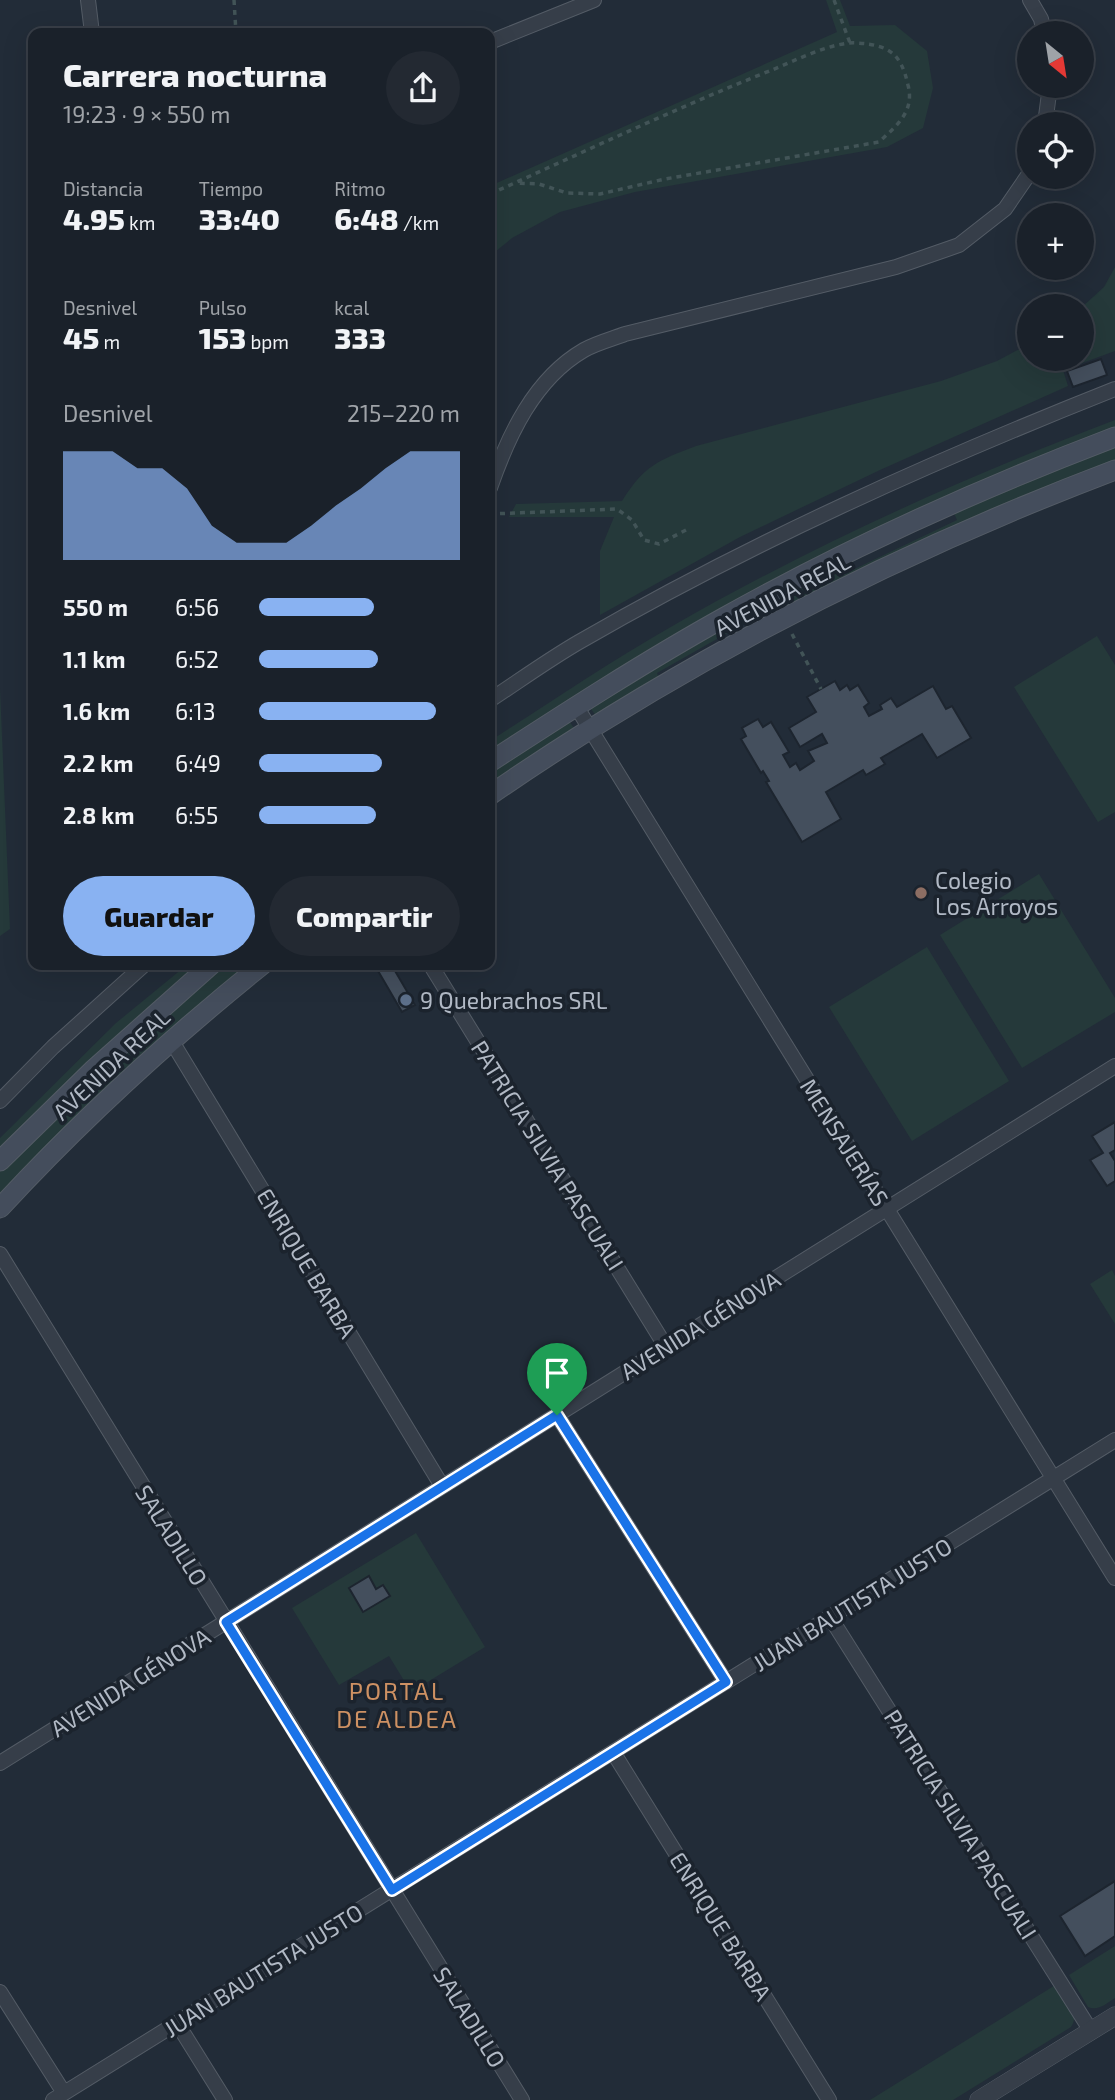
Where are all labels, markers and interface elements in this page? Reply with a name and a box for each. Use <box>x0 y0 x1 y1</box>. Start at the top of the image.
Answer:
north arrow <box>1017 21 1094 98</box>
map controls <box>1017 21 1094 371</box>
button: share <box>386 51 460 125</box>
text: Carrera nocturna <box>63 55 327 93</box>
text: 19:23 · 9 × 550 m <box>63 100 231 128</box>
button: locate <box>1017 112 1094 189</box>
text: Distancia <box>63 177 143 200</box>
text: Tiempo <box>199 177 263 200</box>
text: Ritmo <box>334 177 385 200</box>
text: 4.95 <box>63 200 125 236</box>
text: 33:40 <box>199 200 280 236</box>
text: 6:48 <box>334 200 399 236</box>
button: + <box>1017 203 1094 280</box>
text: km <box>125 211 155 234</box>
text: /km <box>399 211 439 234</box>
button: − <box>1017 294 1094 371</box>
text: Desnivel <box>63 296 137 319</box>
text: Pulso <box>199 296 247 319</box>
text: kcal <box>334 296 369 319</box>
text: 45 <box>63 319 99 355</box>
text: 153 <box>199 319 246 355</box>
text: 333 <box>334 319 386 355</box>
text: m <box>99 330 120 353</box>
text: bpm <box>246 330 289 353</box>
text: Desnivel <box>63 399 153 427</box>
text: 215–220 m <box>347 399 460 427</box>
street label: AVENIDA REAL <box>709 546 855 642</box>
text: 550 m <box>63 593 128 621</box>
text: 6:56 <box>175 593 219 621</box>
text: 1.1 km <box>63 645 126 673</box>
text: 6:52 <box>175 645 219 673</box>
text: 1.6 km <box>63 697 130 725</box>
text: 6:13 <box>175 697 216 725</box>
text: 2.2 km <box>63 749 133 777</box>
text: 6:49 <box>175 749 221 777</box>
text: 2.8 km <box>63 801 134 829</box>
text: 6:55 <box>175 801 218 829</box>
place label: Colegio Los Arroyos <box>935 866 1058 920</box>
button: Guardar <box>63 876 255 956</box>
button: Compartir <box>269 876 460 956</box>
marker: Colegio Los Arroyos <box>913 885 929 901</box>
place label: 9 Quebrachos SRL <box>420 986 608 1014</box>
marker: 9 Quebrachos SRL <box>398 992 414 1008</box>
street label: AVENIDA REAL <box>47 1003 176 1125</box>
street label: PATRICIA SILVIA PASCUALI <box>466 1035 630 1275</box>
street label: MENSAJERÍAS <box>795 1073 895 1211</box>
street label: ENRIQUE BARBA <box>251 1183 363 1343</box>
street label: AVENIDA GÉNOVA <box>615 1264 786 1385</box>
pin <box>527 1343 587 1415</box>
icon: arrive <box>538 1354 576 1392</box>
street label: SALADILLO <box>130 1480 214 1590</box>
street label: JUAN BAUTISTA JUSTO <box>747 1531 957 1677</box>
street label: AVENIDA GÉNOVA <box>45 1621 216 1742</box>
district label: PORTAL DE ALDEA <box>336 1676 458 1733</box>
street label: PATRICIA SILVIA PASCUALI <box>879 1704 1043 1944</box>
street label: ENRIQUE BARBA <box>664 1847 778 2006</box>
street label: JUAN BAUTISTA JUSTO <box>158 1897 368 2043</box>
street label: SALADILLO <box>428 1962 512 2072</box>

